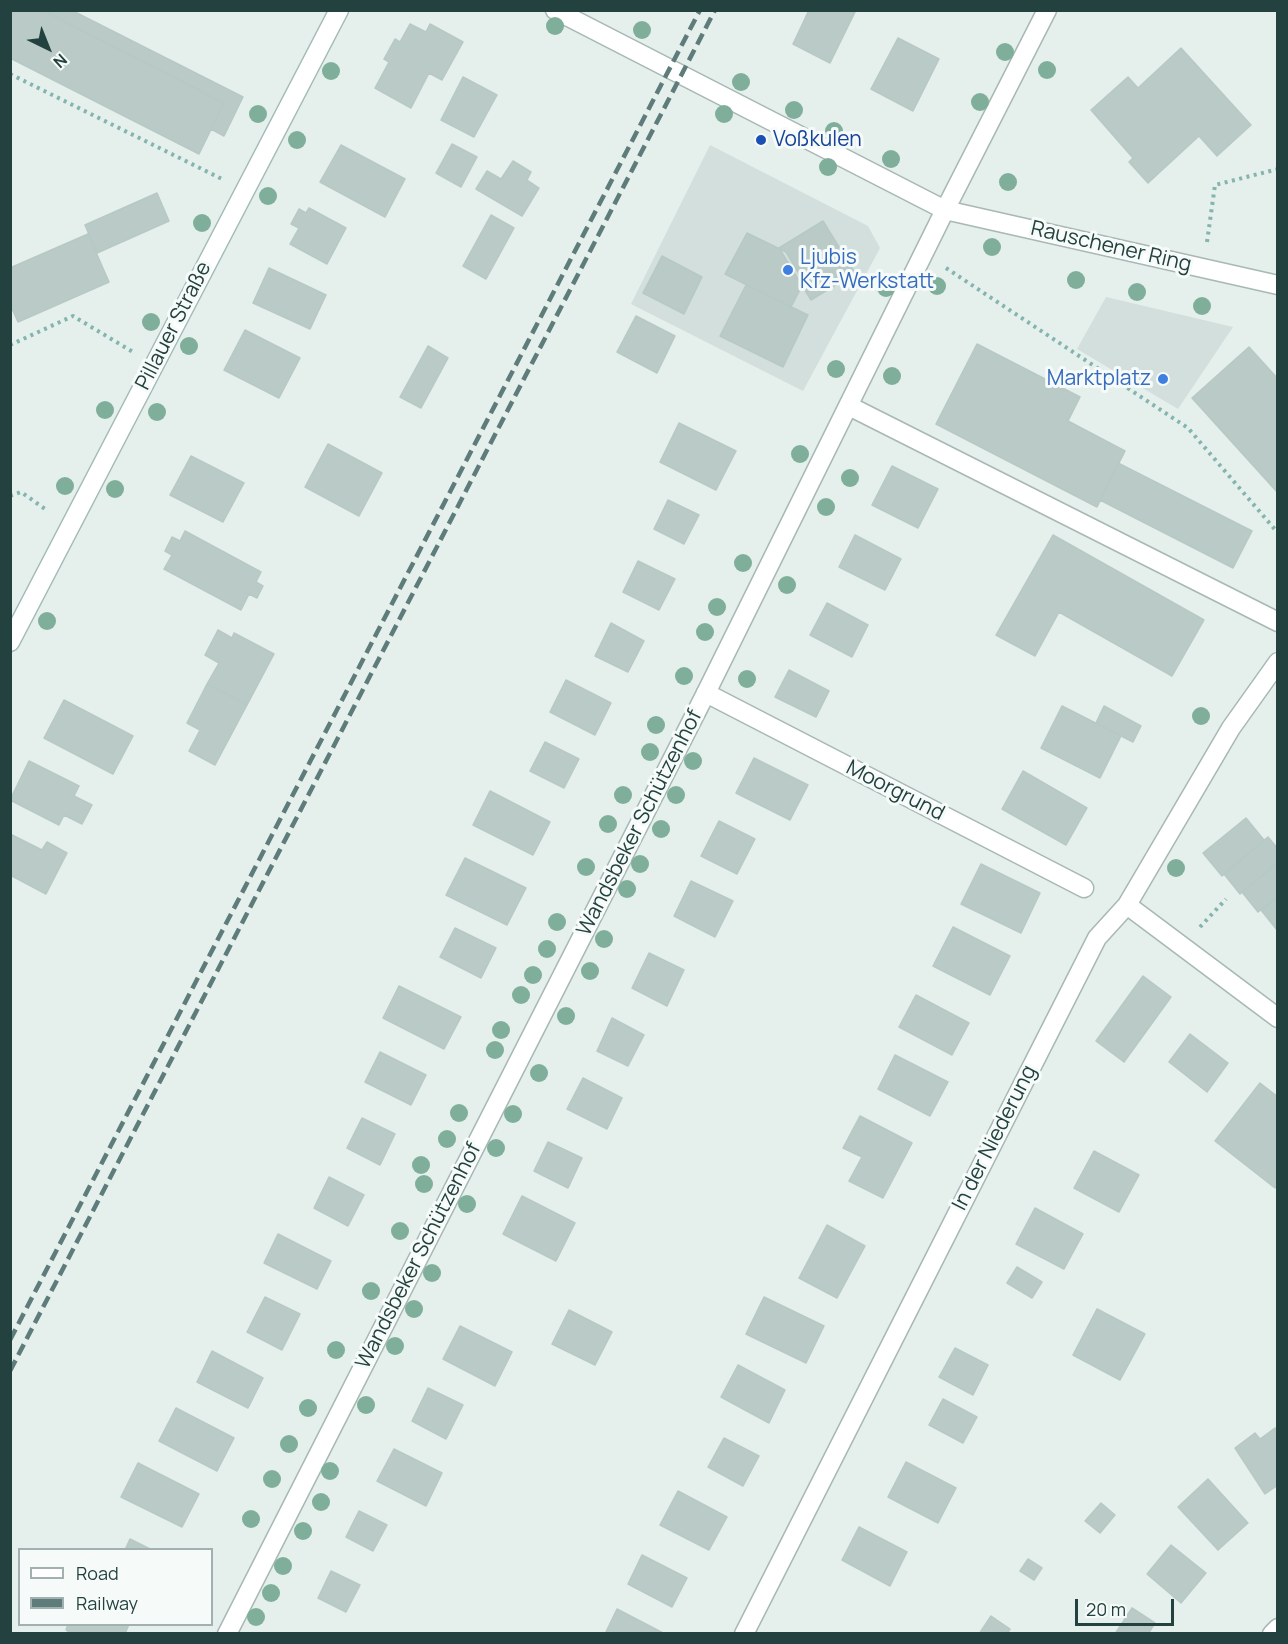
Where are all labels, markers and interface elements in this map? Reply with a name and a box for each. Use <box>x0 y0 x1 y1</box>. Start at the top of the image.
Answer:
north arrow <box>18 18 78 78</box>
text: N <box>49 49 72 73</box>
place label: Voßkulen <box>773 127 862 153</box>
marker: Voßkulen <box>754 133 768 147</box>
street label: Rauschener Ring <box>1028 216 1194 278</box>
place label: Ljubis Kfz-Werkstatt <box>800 245 934 295</box>
street label: Pillauer Straße <box>131 258 217 394</box>
marker: Ljubis Kfz-Werkstatt <box>781 263 795 277</box>
place label: Marktplatz <box>1047 366 1151 392</box>
marker: Marktplatz <box>1156 372 1170 386</box>
street label: Wandsbeker Schützenhof <box>572 706 708 940</box>
street label: Moorgrund <box>842 755 948 827</box>
street label: In der Niederung <box>948 1061 1042 1215</box>
street label: Wandsbeker Schützenhof <box>351 1139 487 1373</box>
legend <box>18 1548 213 1626</box>
text: Road <box>76 1561 119 1585</box>
scale bar <box>1078 1587 1177 1625</box>
text: Railway <box>76 1591 138 1615</box>
text: 20 m <box>1086 1597 1126 1621</box>

